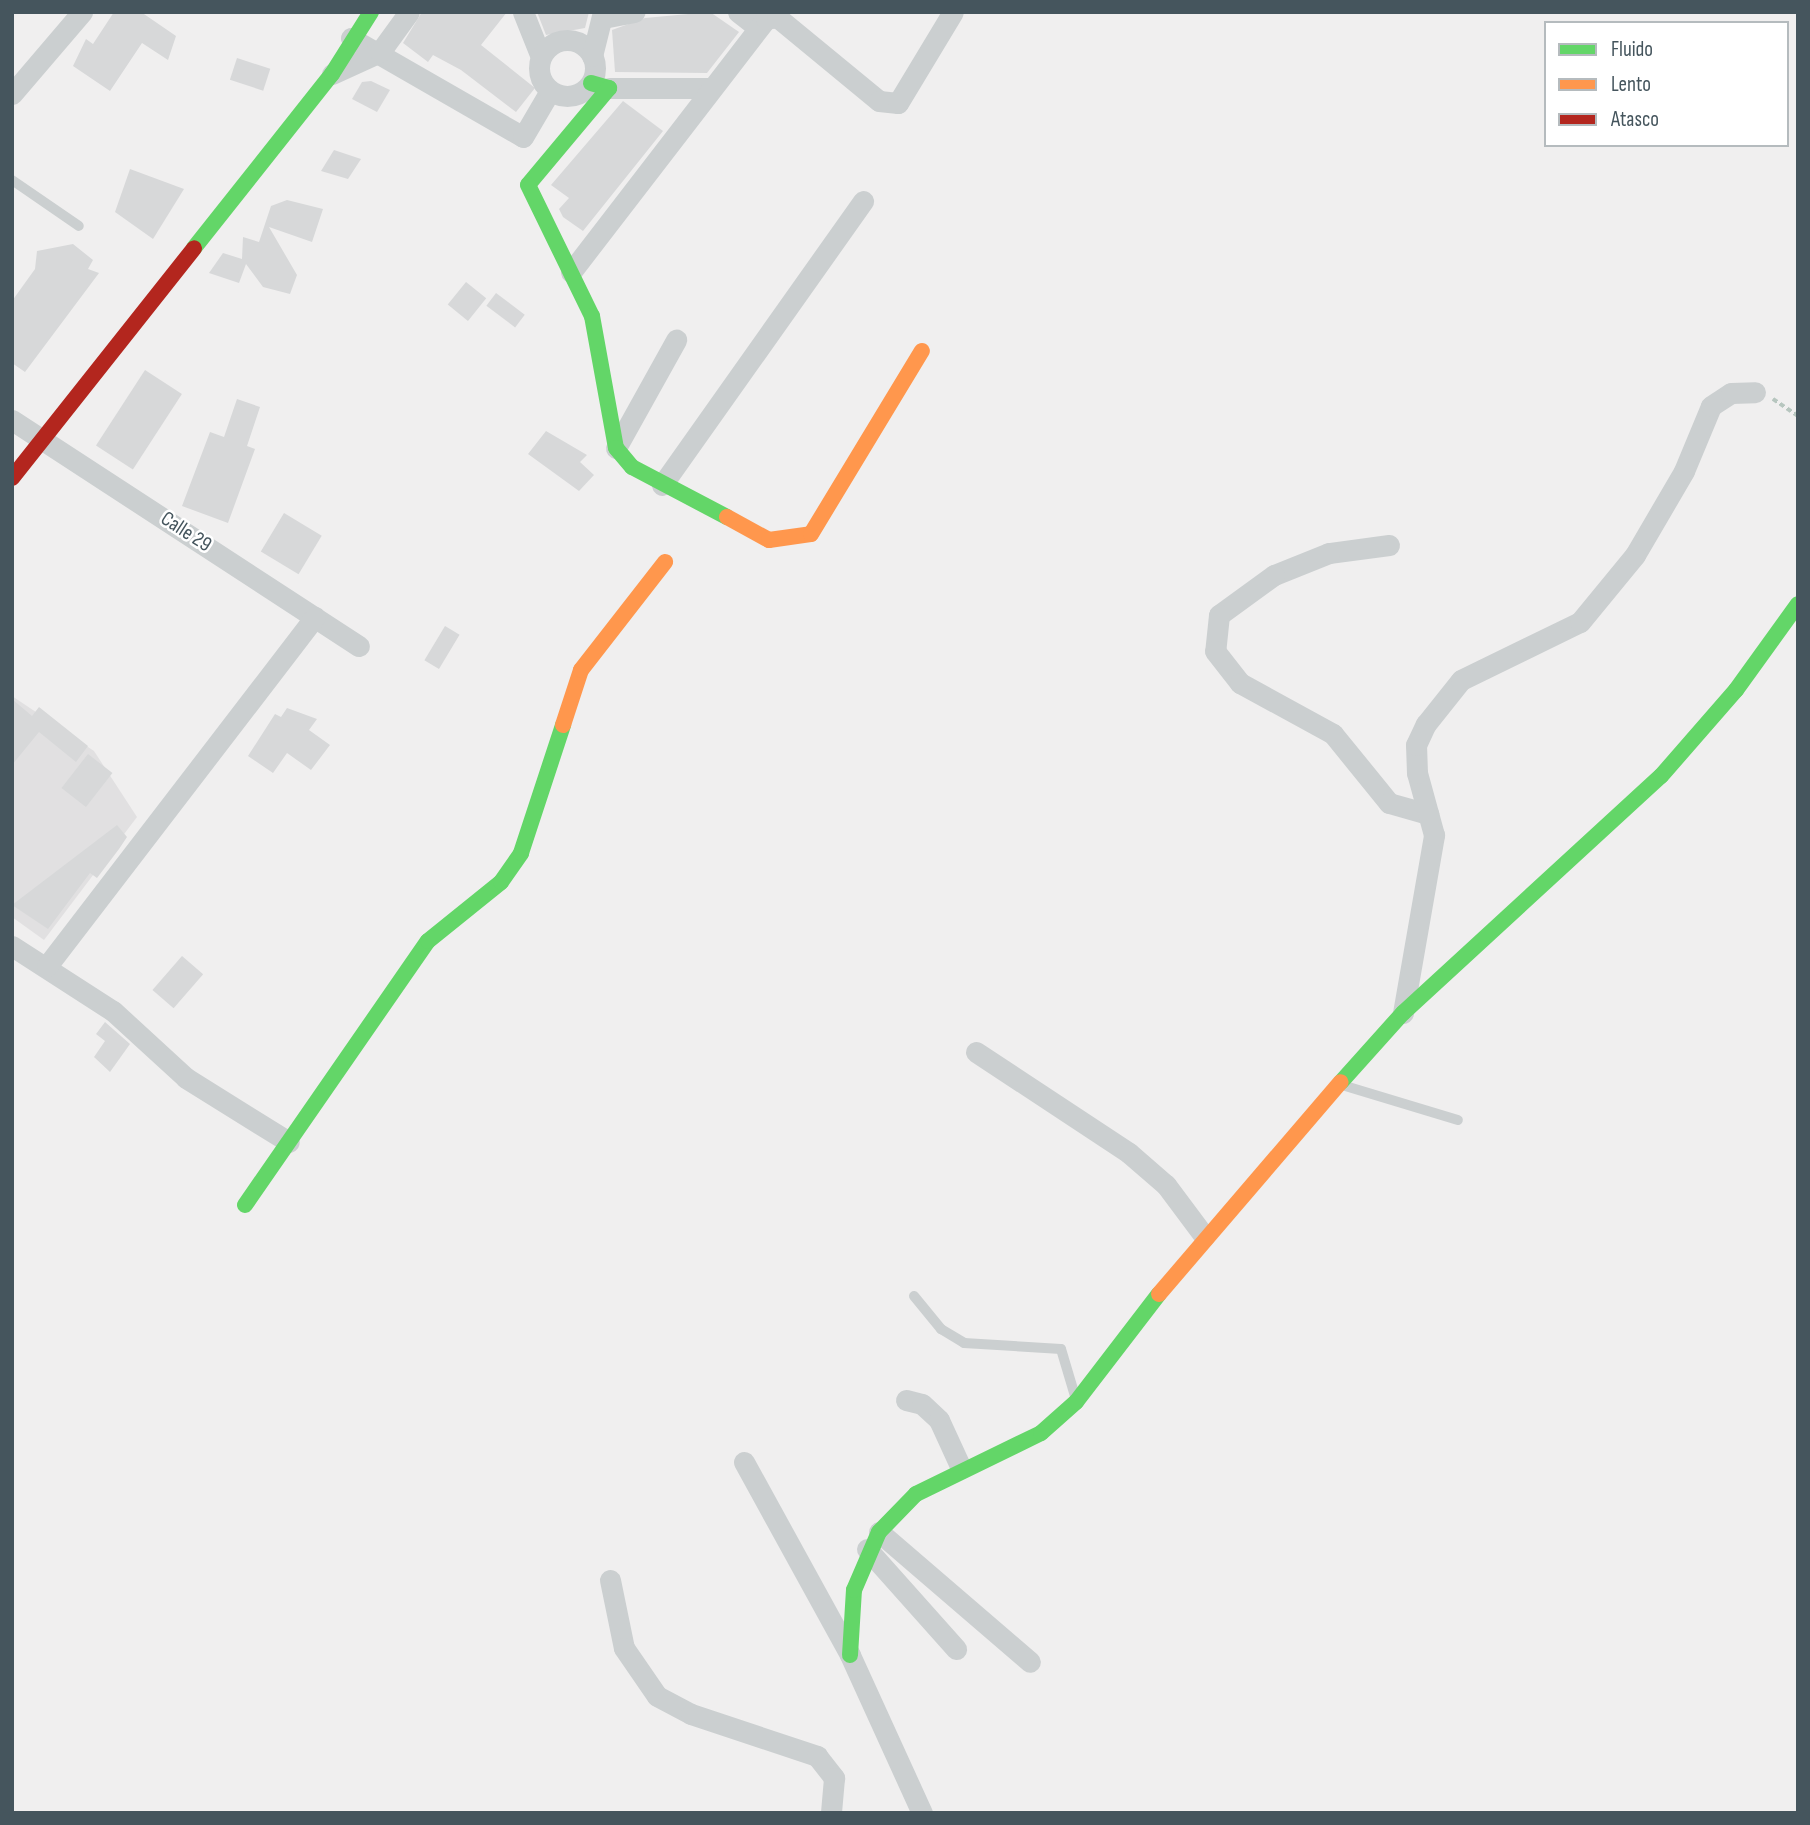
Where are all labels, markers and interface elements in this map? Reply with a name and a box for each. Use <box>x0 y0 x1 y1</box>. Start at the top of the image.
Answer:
legend <box>1544 21 1789 147</box>
text: Fluido <box>1611 37 1653 62</box>
text: Lento <box>1611 72 1651 97</box>
text: Atasco <box>1611 107 1659 132</box>
street label: Calle 29 <box>156 506 216 558</box>

